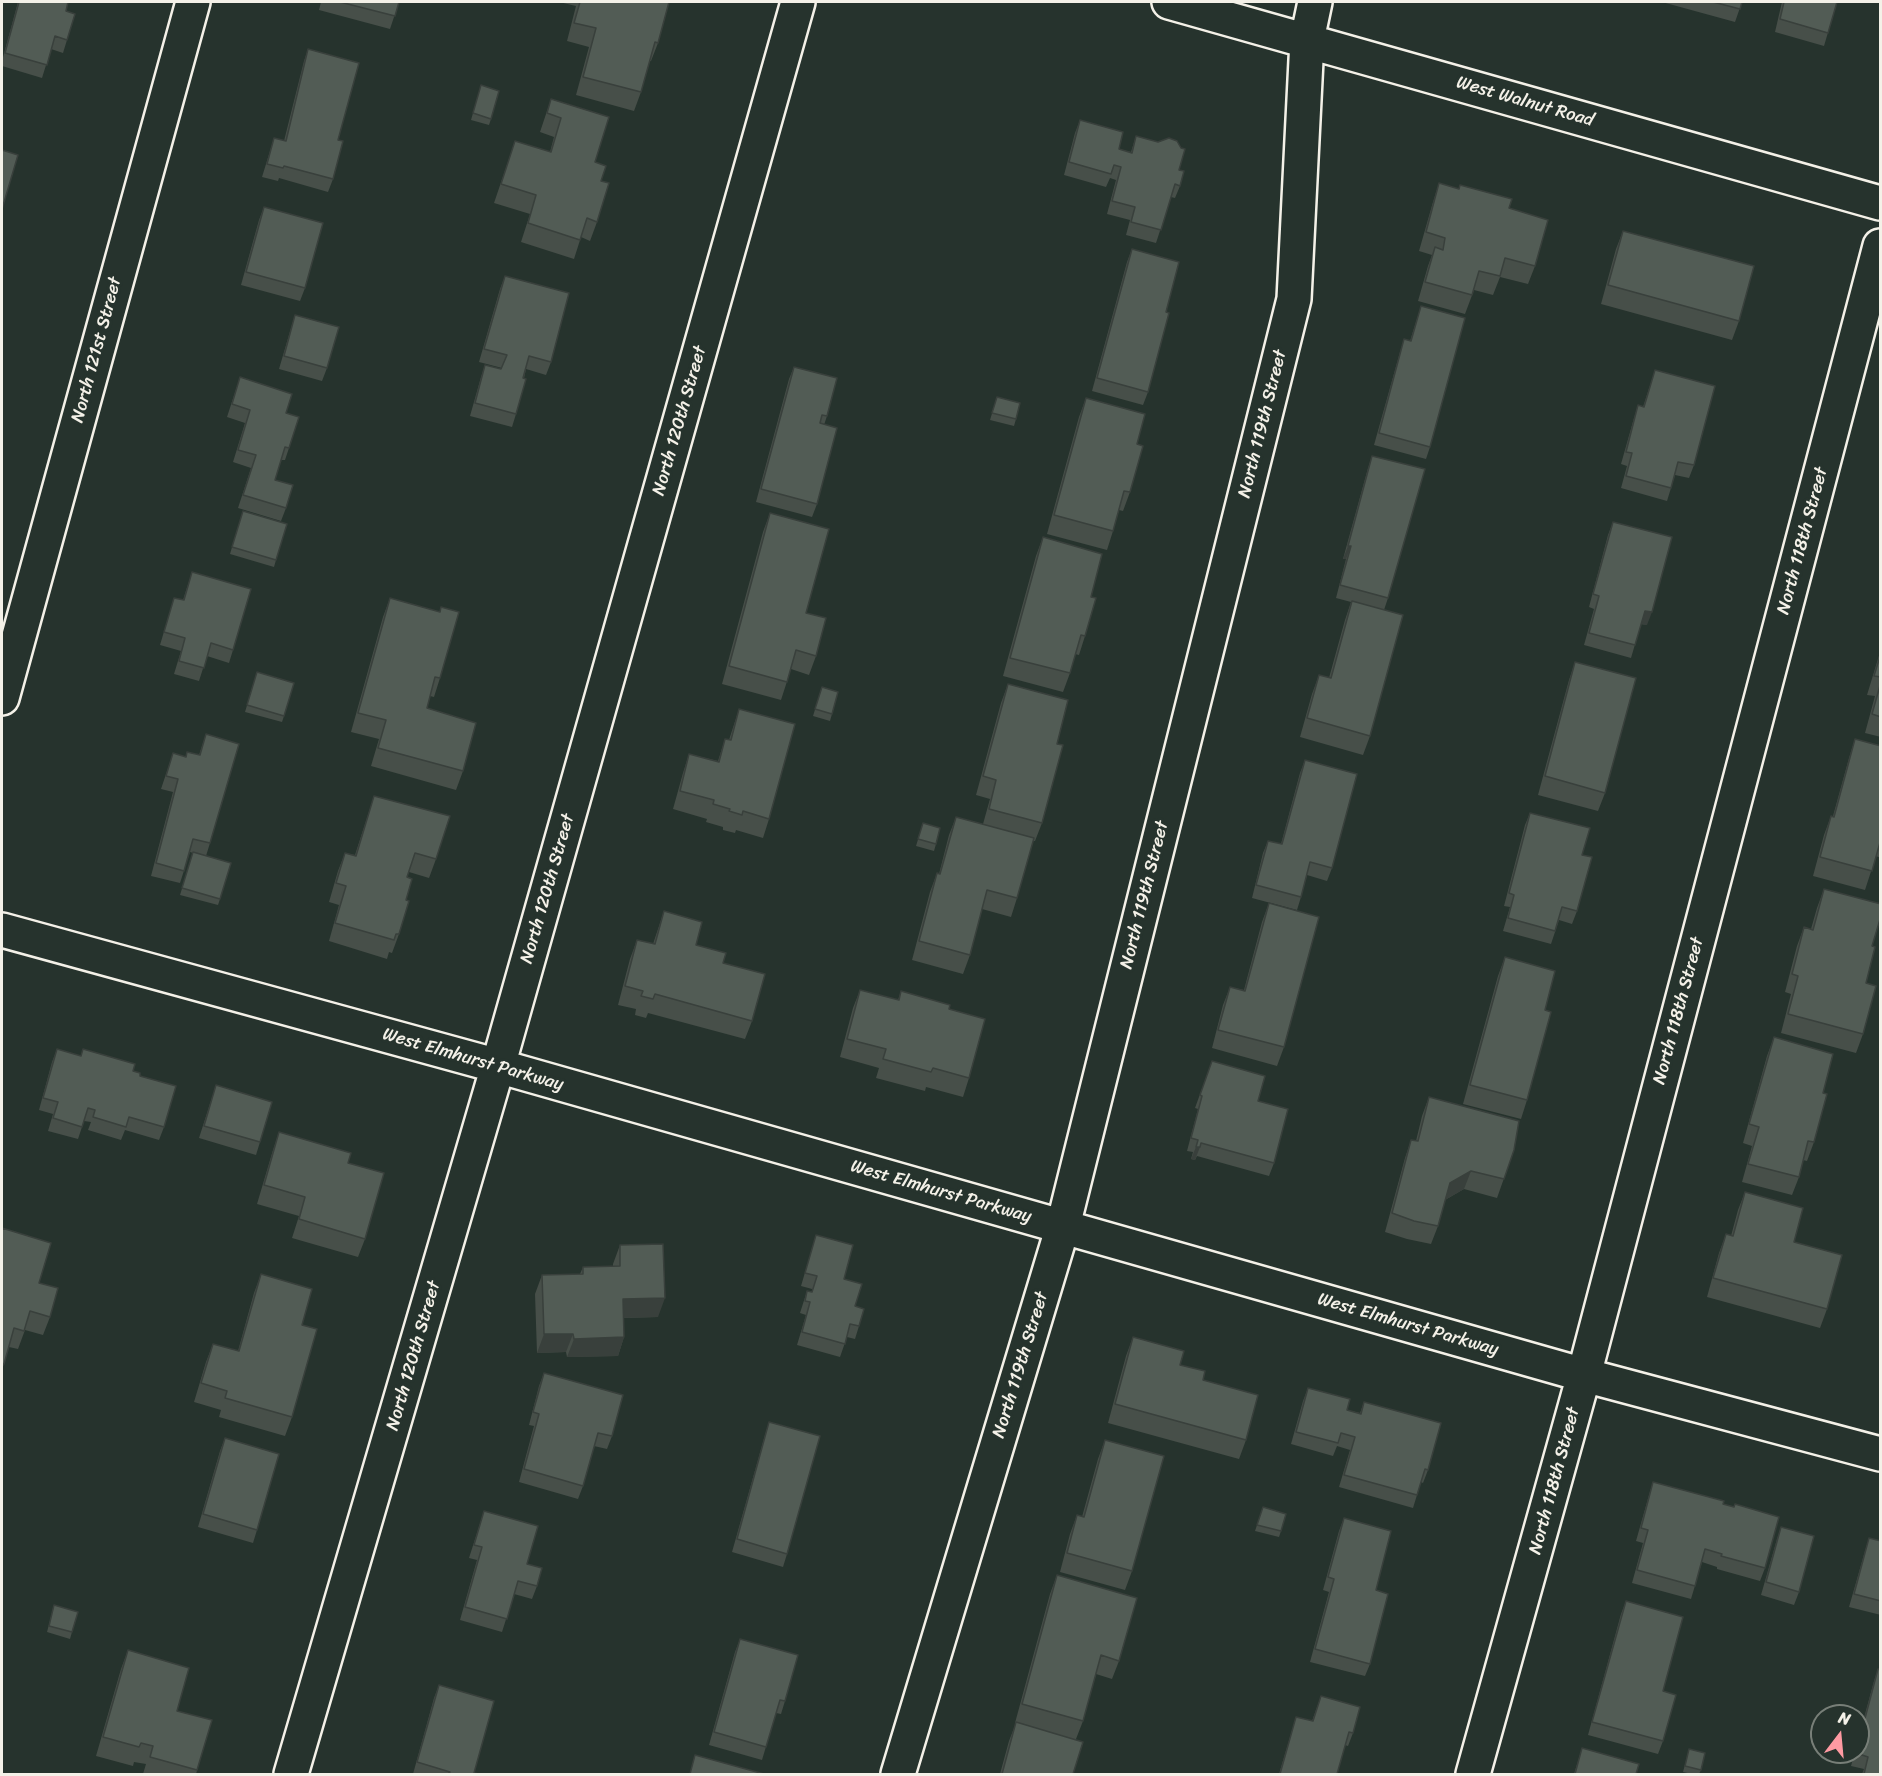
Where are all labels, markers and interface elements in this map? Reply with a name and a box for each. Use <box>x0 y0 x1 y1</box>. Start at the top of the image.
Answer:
street label: West Walnut Road <box>1454 72 1596 132</box>
street label: North 121st Street <box>67 275 127 425</box>
street label: North 120th Street <box>648 344 712 498</box>
street label: North 119th Street <box>1234 348 1292 500</box>
street label: North 118th Street <box>1773 465 1833 617</box>
street label: North 120th Street <box>516 812 580 966</box>
street label: North 119th Street <box>1116 819 1174 971</box>
street label: North 118th Street <box>1649 935 1709 1087</box>
street label: West Elmhurst Parkway <box>380 1024 566 1096</box>
street label: West Elmhurst Parkway <box>848 1156 1034 1228</box>
street label: North 120th Street <box>382 1279 446 1433</box>
street label: North 119th Street <box>988 1289 1054 1441</box>
street label: West Elmhurst Parkway <box>1315 1289 1501 1361</box>
street label: North 118th Street <box>1525 1405 1585 1557</box>
text: N <box>1835 1703 1854 1734</box>
north arrow <box>1810 1704 1870 1764</box>

